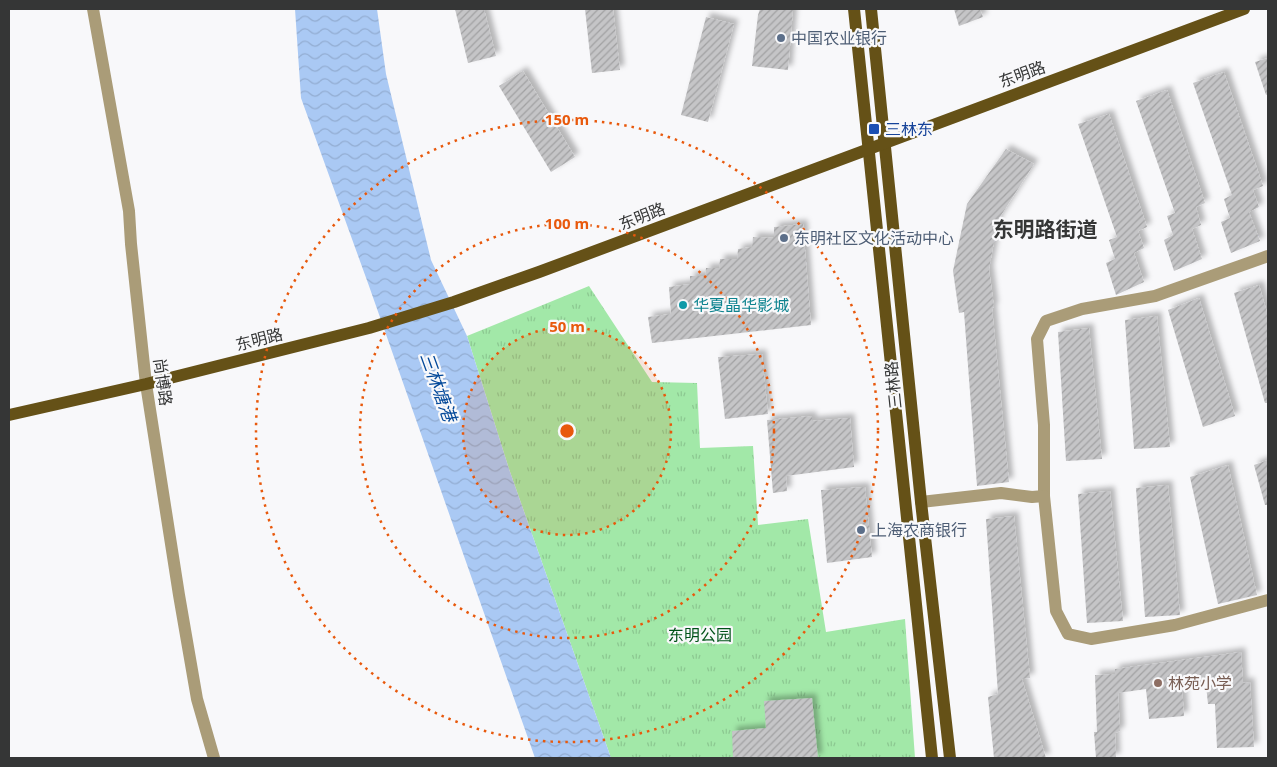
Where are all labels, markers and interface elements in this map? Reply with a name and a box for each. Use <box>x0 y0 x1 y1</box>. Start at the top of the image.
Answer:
place label: 中国农业银行 <box>791 27 887 49</box>
marker: 中国农业银行 <box>775 32 787 44</box>
street label: 东明路 <box>996 55 1048 93</box>
text: 150 m <box>545 109 589 129</box>
place label: 三林东 <box>885 118 933 140</box>
marker: 三林东 <box>867 122 881 136</box>
street label: 东明路 <box>616 197 668 235</box>
text: 100 m <box>545 213 589 233</box>
district label: 东明路街道 <box>993 215 1098 243</box>
place label: 东明社区文化活动中心 <box>794 227 954 249</box>
marker: 东明社区文化活动中心 <box>778 232 790 244</box>
place label: 华夏晶华影城 <box>693 294 789 316</box>
marker: 华夏晶华影城 <box>677 299 689 311</box>
text: 50 m <box>549 316 585 336</box>
street label: 东明路 <box>233 323 285 355</box>
water label: 三林塘港 <box>415 349 464 427</box>
street label: 尚博路 <box>149 357 177 407</box>
street label: 三林路 <box>880 360 906 410</box>
centre of rings <box>558 422 576 440</box>
place label: 上海农商银行 <box>871 519 967 541</box>
marker: 上海农商银行 <box>855 524 867 536</box>
park label: 东明公园 <box>668 624 732 646</box>
place label: 林苑小学 <box>1168 672 1232 694</box>
marker: 林苑小学 <box>1152 677 1164 689</box>

